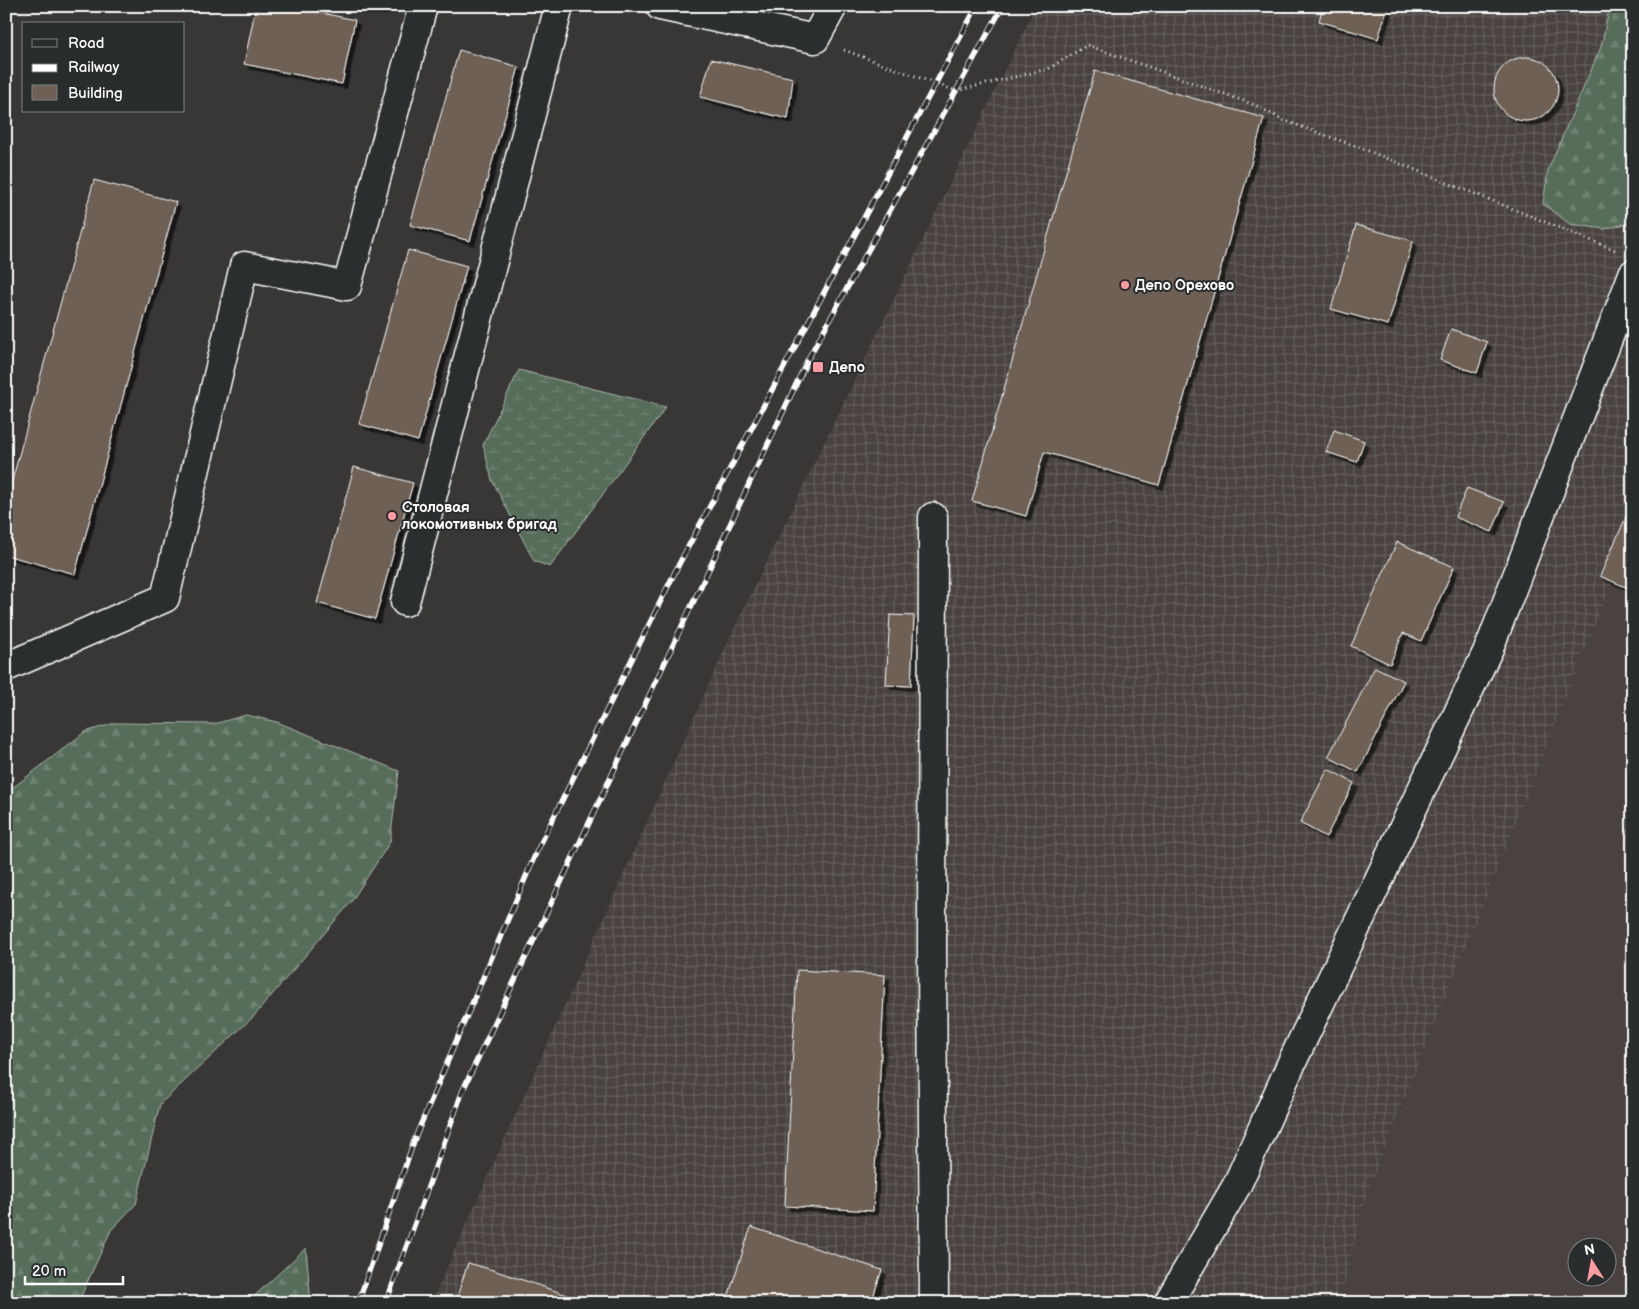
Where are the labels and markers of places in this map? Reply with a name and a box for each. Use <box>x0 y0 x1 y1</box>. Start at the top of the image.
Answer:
place label: Депо Орехово <box>1135 276 1234 295</box>
marker: Депо Орехово <box>1119 279 1131 291</box>
place label: Депо <box>829 358 865 377</box>
marker: Депо <box>811 360 825 374</box>
place label: Столовая локомотивных бригад <box>401 498 557 534</box>
marker: Столовая локомотивных бригад <box>386 510 398 522</box>

